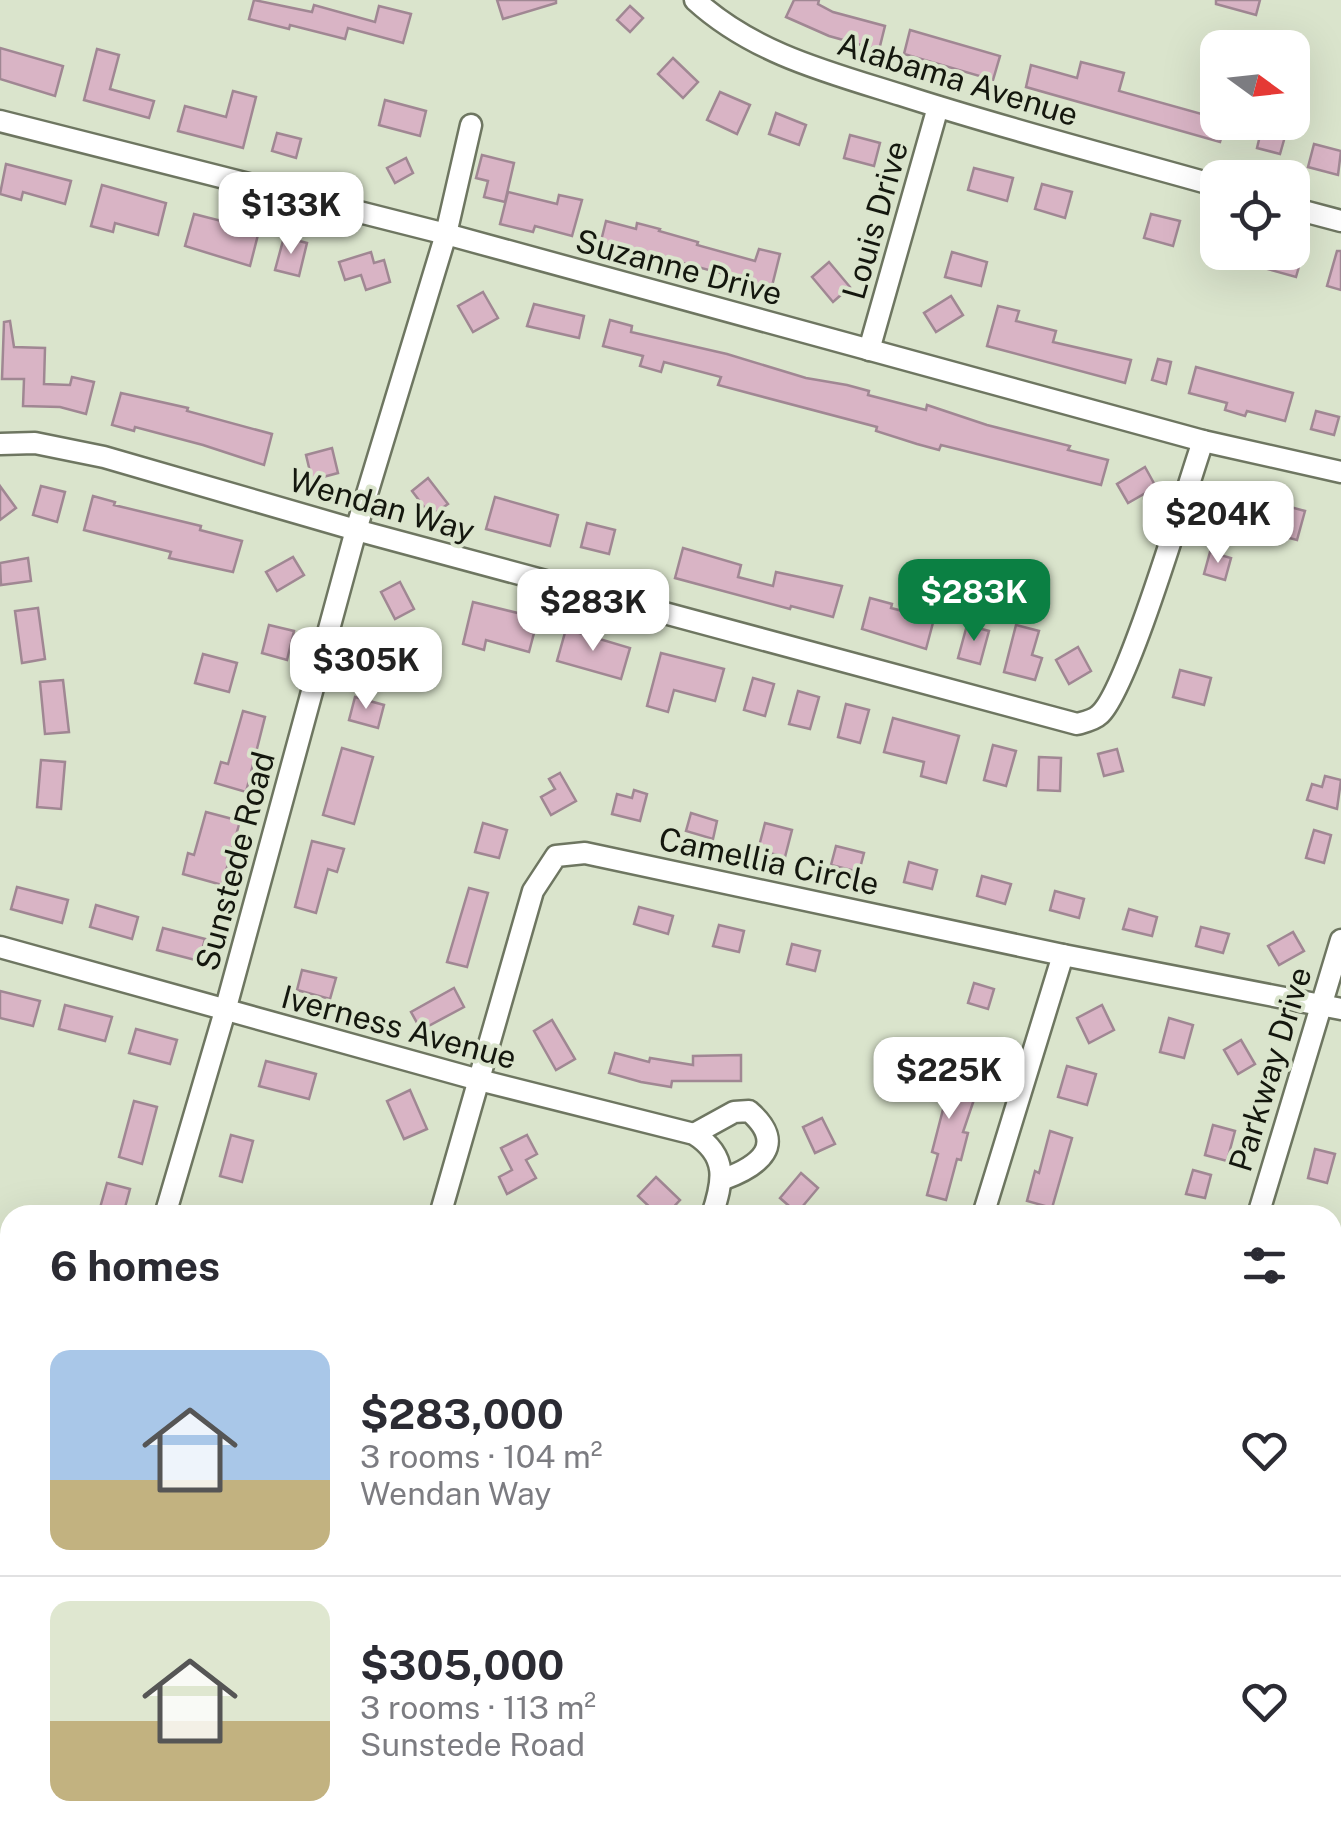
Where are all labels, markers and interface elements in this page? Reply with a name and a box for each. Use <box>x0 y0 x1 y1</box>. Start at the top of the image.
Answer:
street label: Alabama Avenue <box>833 25 1083 133</box>
north arrow <box>1200 30 1310 140</box>
map controls <box>1200 30 1310 270</box>
street label: Louis Drive <box>835 137 915 303</box>
button: locate <box>1200 160 1310 270</box>
pin: $133K <box>221 172 361 257</box>
text: $133K <box>241 186 341 223</box>
street label: Suzanne Drive <box>572 222 786 312</box>
street label: Wendan Way <box>285 461 479 549</box>
pin: $204K <box>1148 481 1288 566</box>
text: $204K <box>1165 495 1271 532</box>
pin: $283K <box>904 559 1044 644</box>
pin: $283K <box>523 569 663 654</box>
text: $283K <box>920 573 1028 610</box>
text: $283K <box>539 583 647 620</box>
pin: $305K <box>296 627 436 712</box>
text: $305K <box>312 641 420 678</box>
street label: Sunstede Road <box>188 748 282 974</box>
street label: Camellia Circle <box>656 820 882 902</box>
street label: Parkway Drive <box>1221 962 1319 1176</box>
street label: Iverness Avenue <box>277 978 521 1076</box>
pin: $225K <box>879 1037 1019 1122</box>
text: $225K <box>896 1051 1002 1088</box>
icon: filters <box>1237 1238 1292 1293</box>
text: 6 homes <box>50 1241 220 1290</box>
text: $283,000 <box>360 1389 564 1438</box>
icon: home <box>130 1390 250 1510</box>
icon: heart <box>1237 1423 1292 1478</box>
text: 3 rooms · 104 m² <box>360 1438 603 1475</box>
text: Wendan Way <box>360 1475 551 1512</box>
text: $305,000 <box>360 1640 564 1689</box>
icon: home <box>130 1641 250 1761</box>
icon: heart <box>1237 1674 1292 1729</box>
text: 3 rooms · 113 m² <box>360 1689 596 1726</box>
text: Sunstede Road <box>360 1726 585 1763</box>

